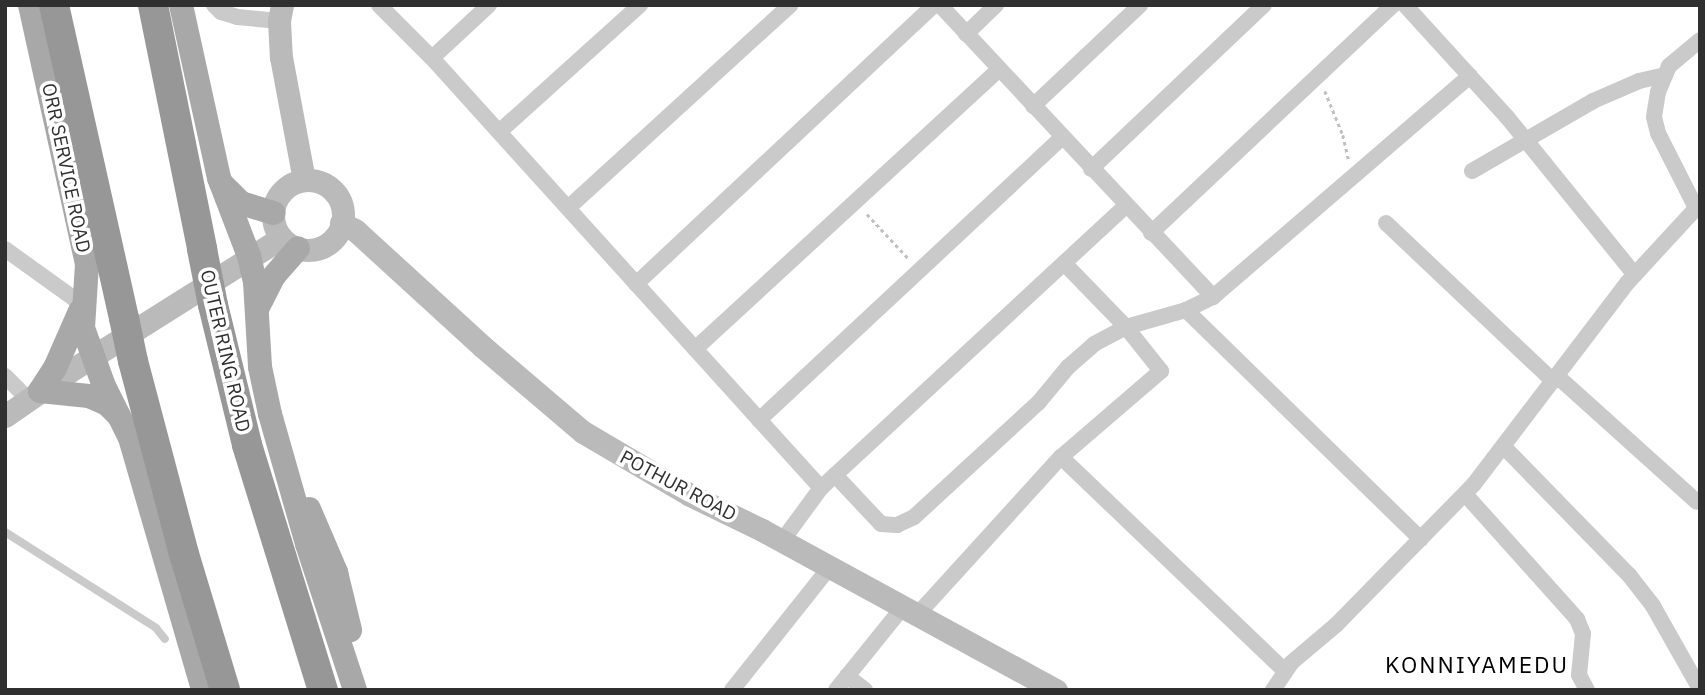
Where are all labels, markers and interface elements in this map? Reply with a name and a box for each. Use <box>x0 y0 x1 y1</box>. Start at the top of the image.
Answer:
street label: ORR SERVICE ROAD <box>37 81 95 255</box>
street label: OUTER RING ROAD <box>195 268 255 434</box>
street label: POTHUR ROAD <box>616 446 740 526</box>
district label: KONNIYAMEDU <box>1386 650 1568 678</box>

